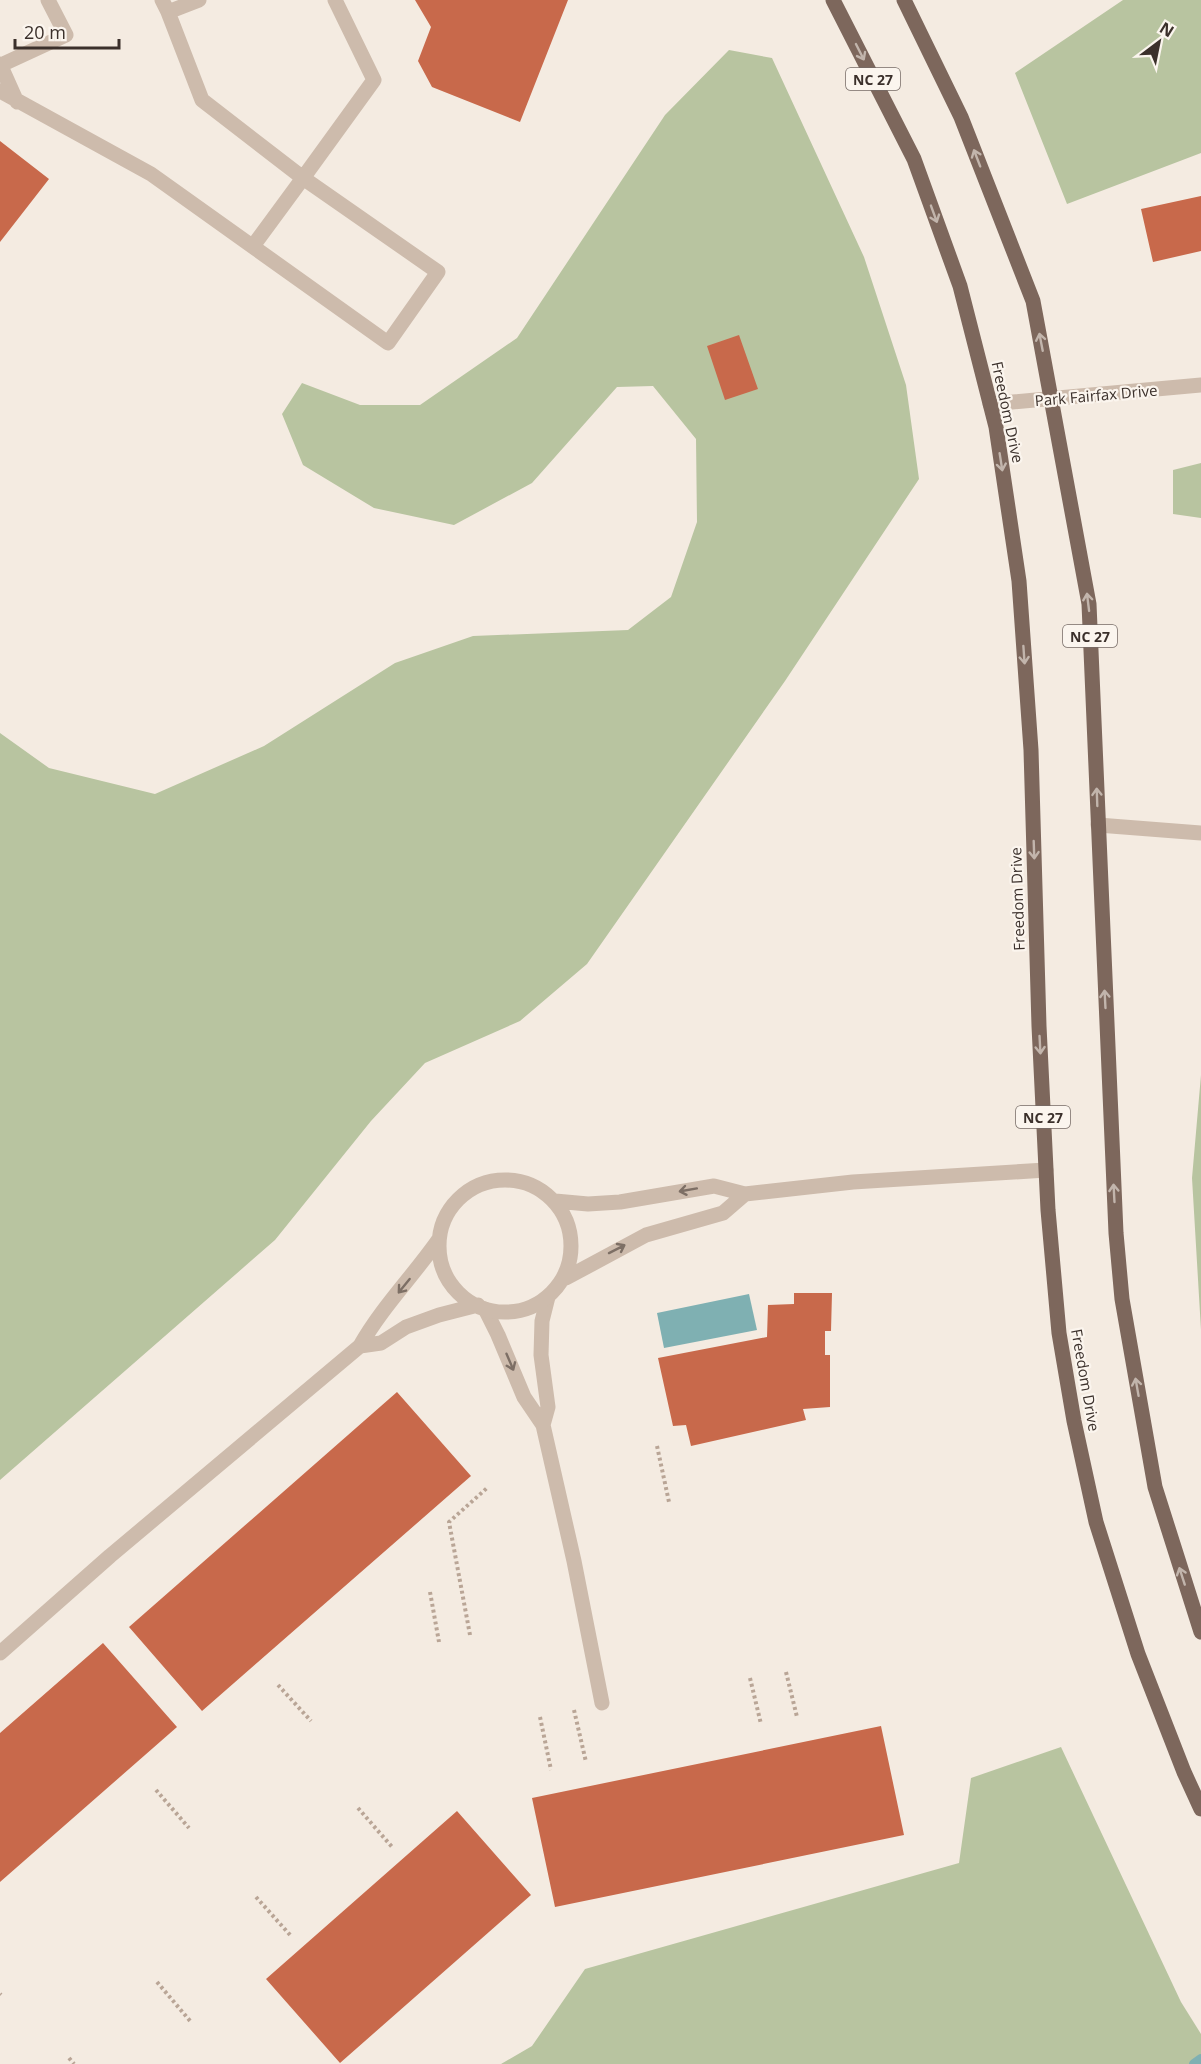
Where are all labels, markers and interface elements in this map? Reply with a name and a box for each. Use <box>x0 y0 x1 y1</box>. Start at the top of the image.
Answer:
scale bar <box>15 12 118 50</box>
north arrow <box>1129 12 1189 72</box>
text: N <box>1156 17 1178 42</box>
text: 20 m <box>24 20 66 44</box>
one-way arrow <box>854 43 866 61</box>
road number: NC 27 <box>846 68 900 90</box>
one-way arrow <box>971 149 982 168</box>
one-way arrow <box>929 204 940 223</box>
one-way arrow <box>1035 332 1046 352</box>
street label: Freedom Drive <box>987 359 1029 465</box>
street label: Park Fairfax Drive <box>1034 380 1158 410</box>
one-way arrow <box>996 452 1007 471</box>
one-way arrow <box>1082 593 1093 612</box>
road number: NC 27 <box>1063 625 1117 647</box>
one-way arrow <box>1019 645 1030 665</box>
one-way arrow <box>1091 787 1102 807</box>
one-way arrow <box>1028 840 1039 860</box>
street label: Freedom Drive <box>1005 847 1029 951</box>
one-way arrow <box>1100 989 1111 1009</box>
one-way arrow <box>1034 1034 1045 1054</box>
road number: NC 27 <box>1016 1106 1070 1128</box>
one-way arrow <box>1108 1184 1119 1204</box>
one-way arrow <box>679 1185 699 1196</box>
one-way arrow <box>608 1243 626 1255</box>
one-way arrow <box>398 1277 411 1293</box>
street label: Freedom Drive <box>1067 1327 1105 1433</box>
one-way arrow <box>505 1353 516 1371</box>
one-way arrow <box>1132 1377 1143 1397</box>
one-way arrow <box>1176 1567 1187 1586</box>

